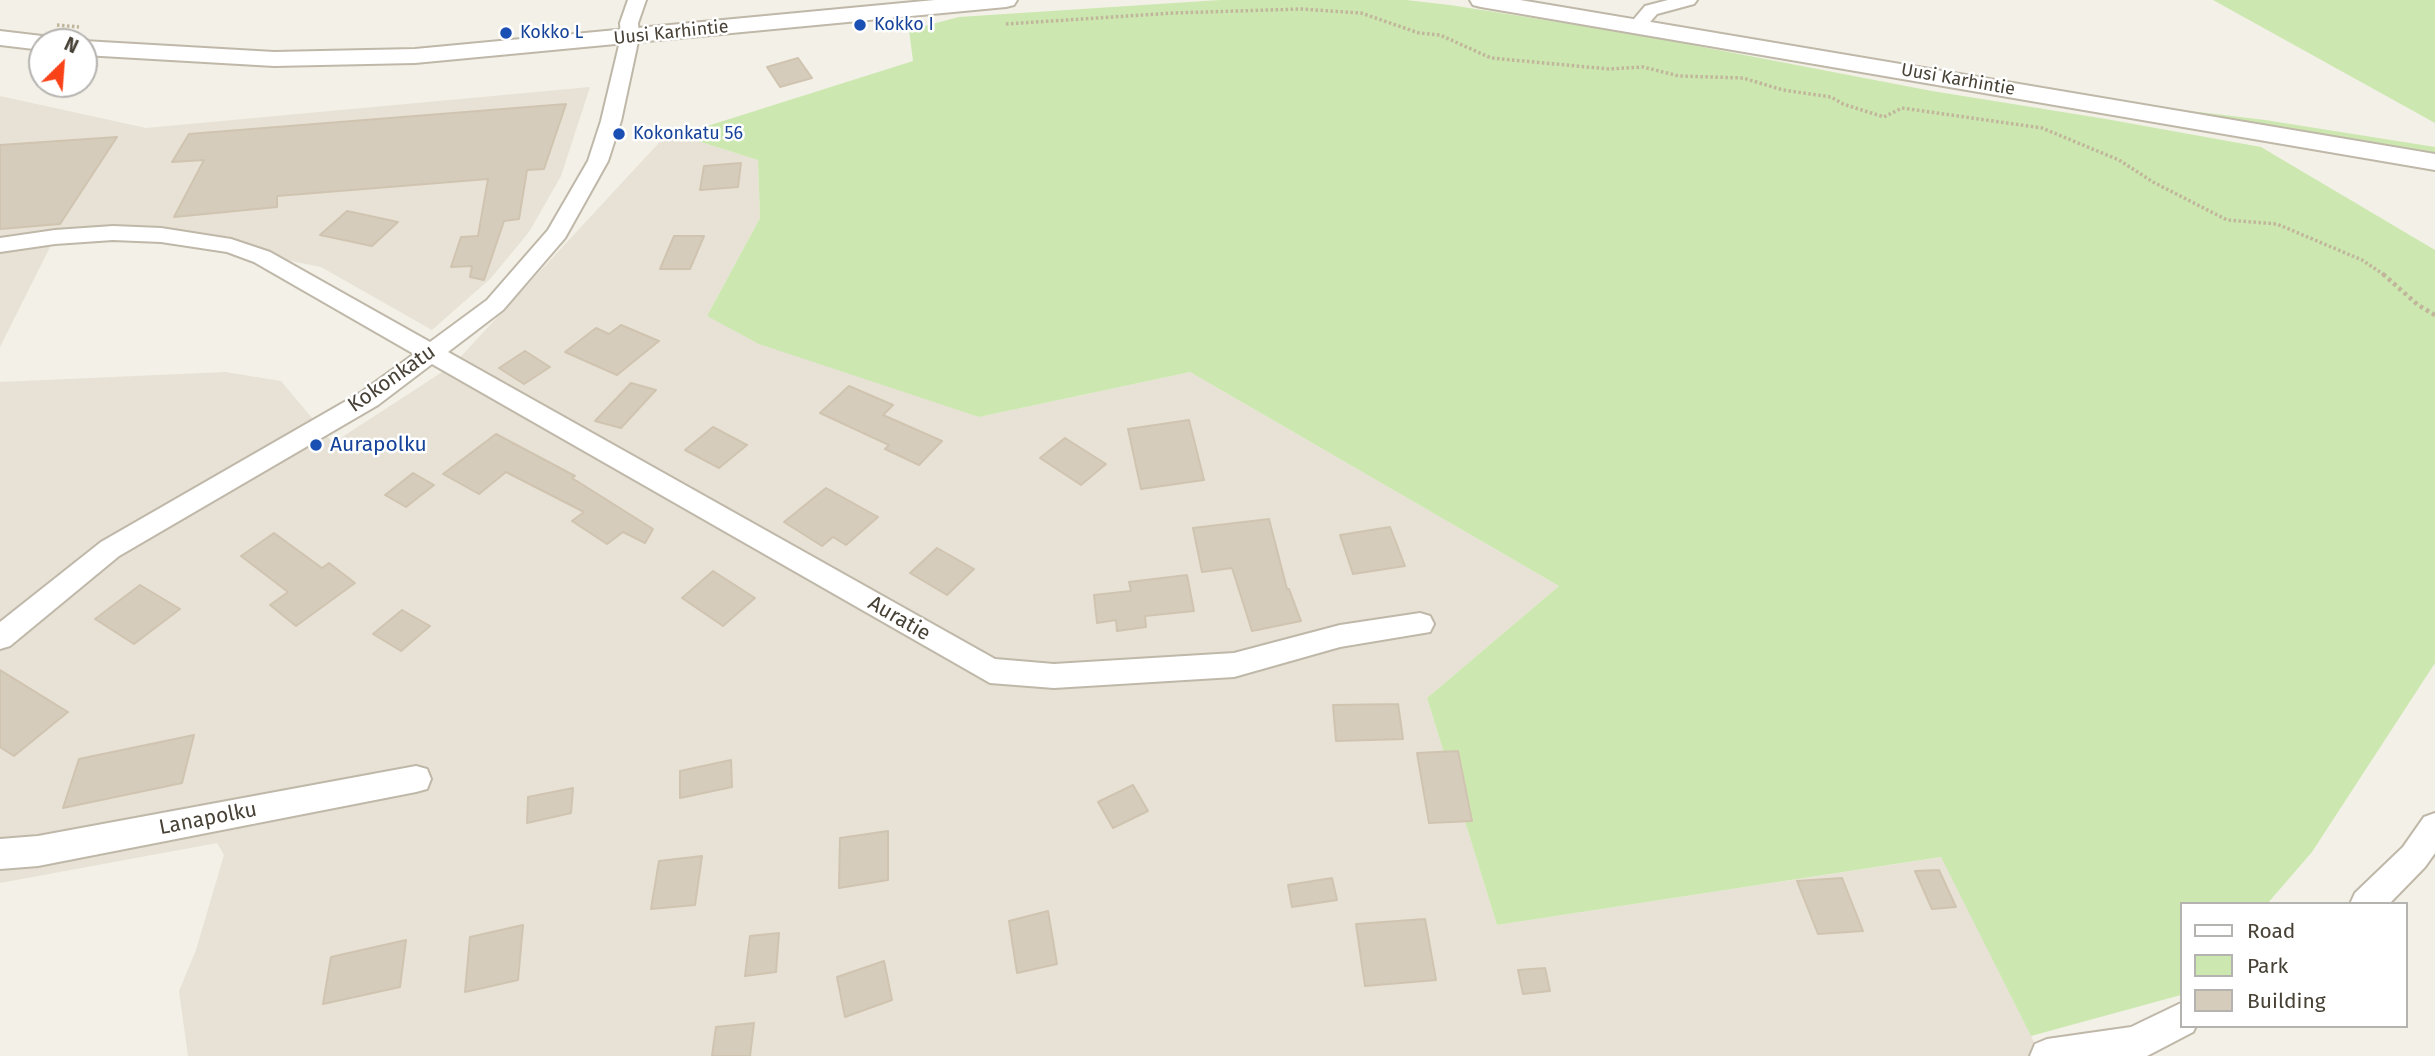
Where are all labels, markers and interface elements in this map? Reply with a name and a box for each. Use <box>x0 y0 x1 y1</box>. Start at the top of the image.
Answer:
place label: Kokko I <box>874 14 934 36</box>
street label: Uusi Karhintie <box>612 16 730 50</box>
marker: Kokko I <box>852 17 868 33</box>
place label: Kokko L <box>520 22 583 44</box>
marker: Kokko L <box>498 25 514 41</box>
north arrow <box>28 28 98 98</box>
text: N <box>61 32 82 58</box>
street label: Uusi Karhintie <box>1899 59 2017 101</box>
place label: Kokonkatu 56 <box>633 123 743 145</box>
marker: Kokonkatu 56 <box>611 126 627 142</box>
street label: Kokonkatu <box>343 340 441 418</box>
place label: Aurapolku <box>330 432 427 458</box>
marker: Aurapolku <box>308 437 324 453</box>
street label: Auratie <box>863 591 935 647</box>
street label: Lanapolku <box>157 797 259 841</box>
legend <box>2180 902 2407 1028</box>
text: Road <box>2247 918 2295 944</box>
text: Park <box>2247 953 2288 979</box>
text: Building <box>2247 988 2326 1014</box>

